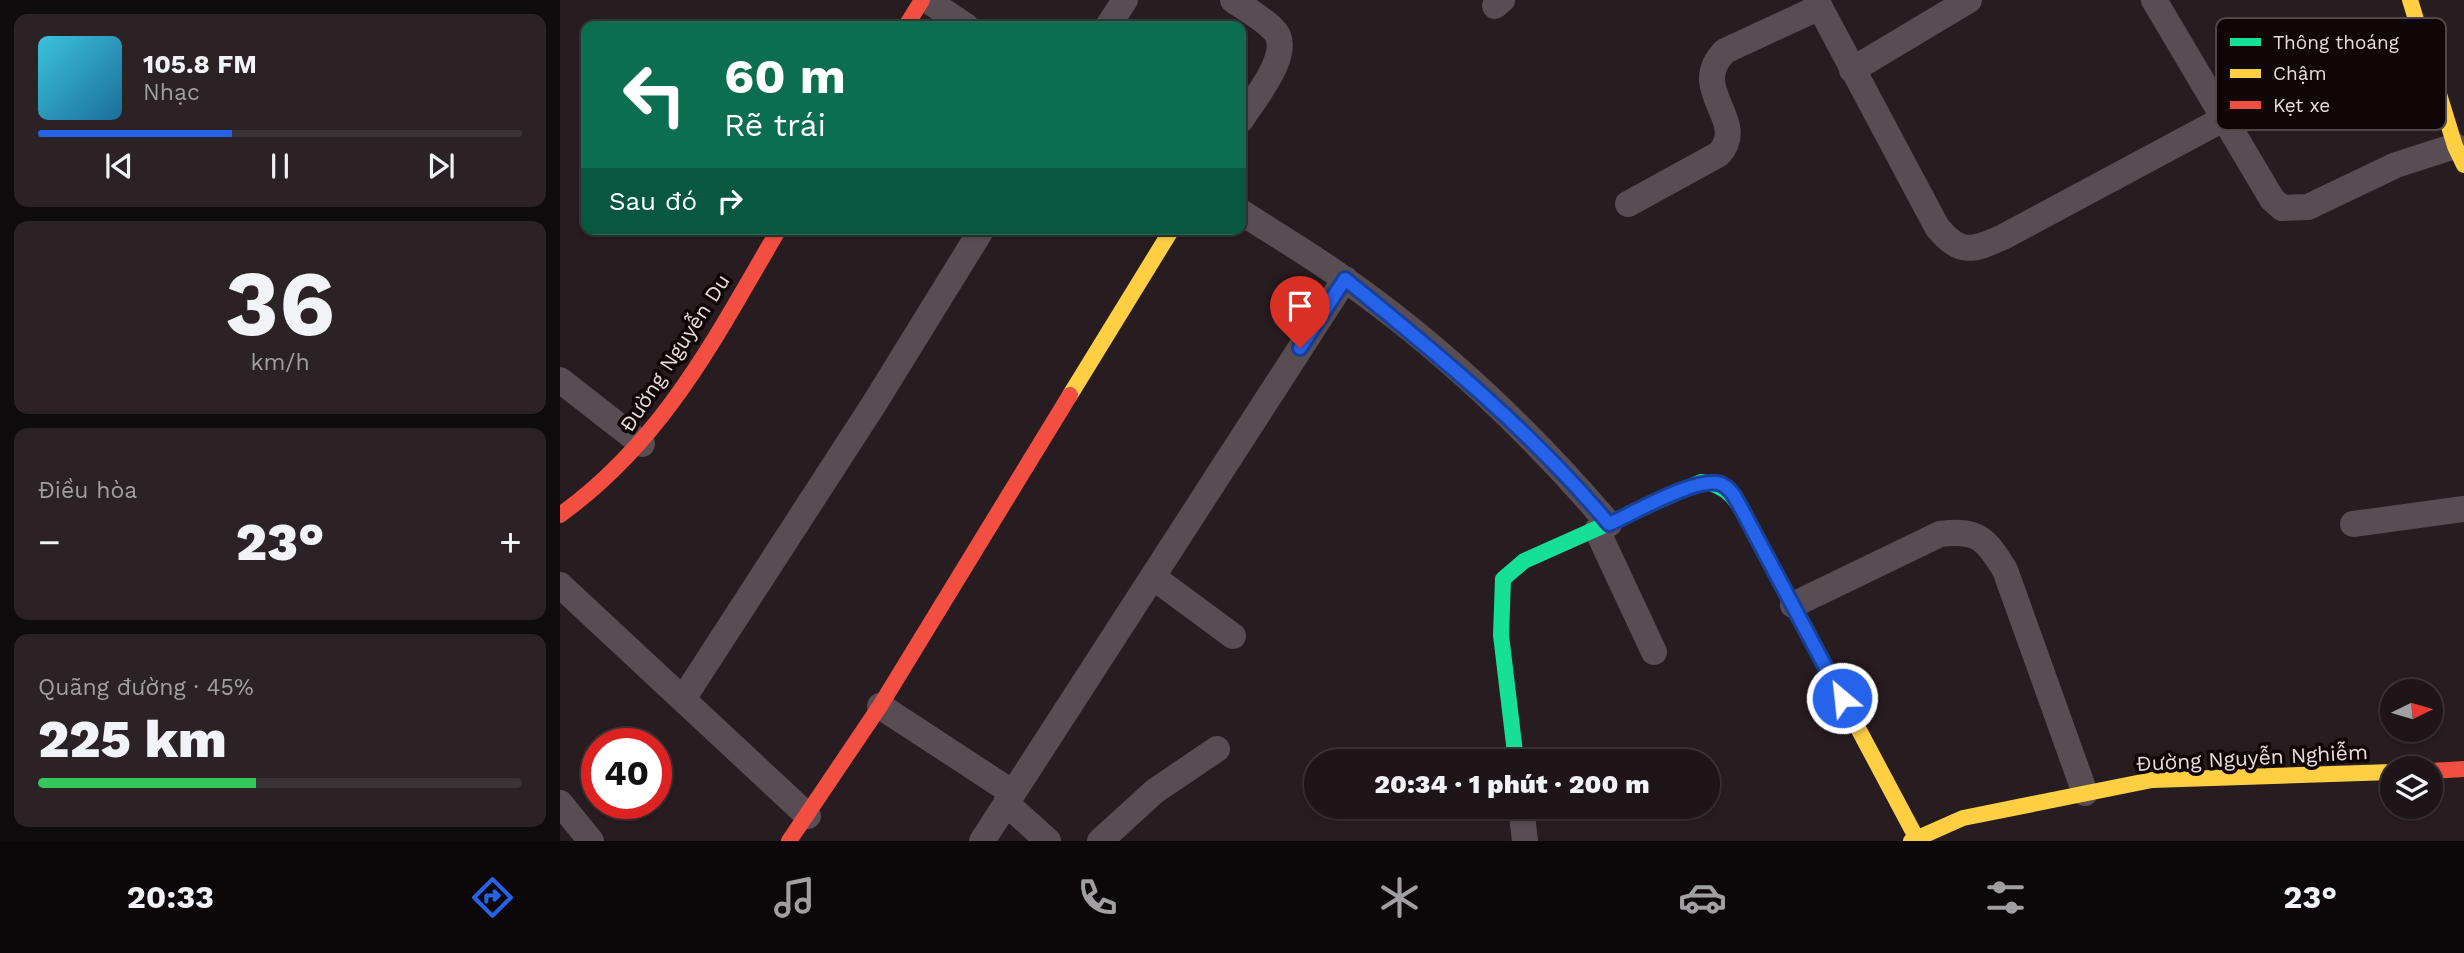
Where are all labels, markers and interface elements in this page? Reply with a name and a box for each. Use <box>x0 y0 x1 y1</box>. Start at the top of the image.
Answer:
legend <box>2216 18 2446 130</box>
text: Thông thoáng <box>2273 31 2400 54</box>
text: 60 m <box>724 47 846 105</box>
text: 105.8 FM <box>143 49 257 79</box>
icon: left <box>609 49 700 140</box>
text: Chậm <box>2273 62 2327 85</box>
text: Nhạc <box>143 79 200 106</box>
text: Kẹt xe <box>2273 94 2330 117</box>
text: Rẽ trái <box>724 106 826 144</box>
icon: previous <box>100 147 138 185</box>
icon: pause <box>261 147 299 185</box>
icon: next <box>422 147 460 185</box>
icon: right <box>711 182 749 220</box>
text: Sau đó <box>609 186 697 216</box>
text: 36 <box>225 250 335 357</box>
street label: Đường Nguyễn Du <box>614 269 735 436</box>
pin <box>1270 276 1330 348</box>
icon: arrive <box>1281 287 1319 325</box>
text: km/h <box>250 349 310 376</box>
text: Điều hòa <box>38 477 137 504</box>
text: 23° <box>236 512 324 573</box>
text: − <box>38 520 61 564</box>
text: + <box>499 520 522 564</box>
position arrow <box>1805 661 1879 735</box>
text: Quãng đường · 45% <box>38 674 254 701</box>
north arrow <box>2380 679 2443 742</box>
map controls <box>2380 679 2443 819</box>
text: 225 km <box>38 709 227 770</box>
speed limit sign: 40 <box>581 728 672 819</box>
street label: Đường Nguyễn Nghiễm <box>2136 739 2368 776</box>
button: layers <box>2380 756 2443 819</box>
text: 20:34 · 1 phút · 200 m <box>1374 769 1650 799</box>
icon: directions <box>468 873 517 922</box>
icon: music <box>770 873 819 922</box>
icon: phone <box>1073 873 1122 922</box>
icon: climate <box>1375 873 1424 922</box>
icon: car <box>1678 873 1727 922</box>
icon: filters <box>1981 873 2030 922</box>
text: 20:33 <box>127 878 214 916</box>
text: 23° <box>2283 878 2337 916</box>

